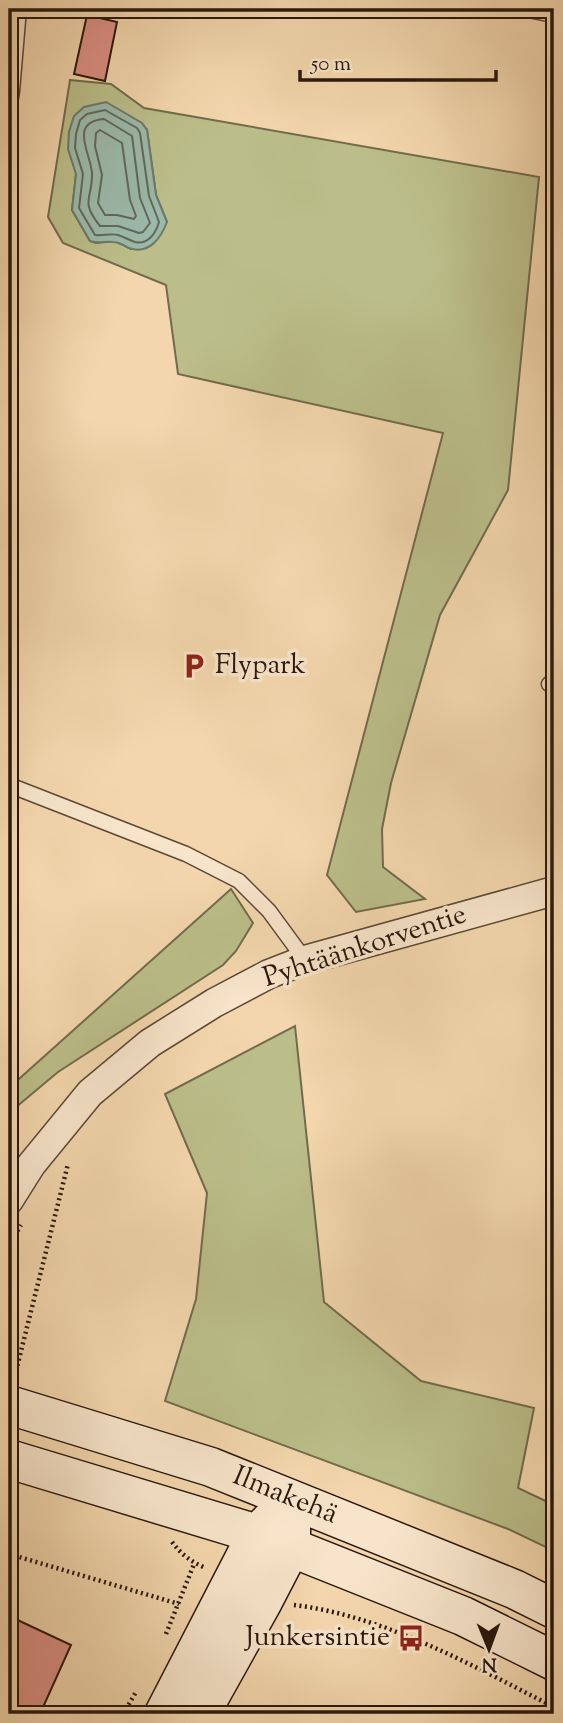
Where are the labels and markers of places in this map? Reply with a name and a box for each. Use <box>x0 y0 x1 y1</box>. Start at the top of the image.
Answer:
place label: Flypark <box>215 646 306 686</box>
parking icon: Flypark <box>179 651 209 681</box>
place label: Junkersintie <box>243 1618 390 1658</box>
bus stop icon: Junkersintie <box>396 1623 426 1653</box>

